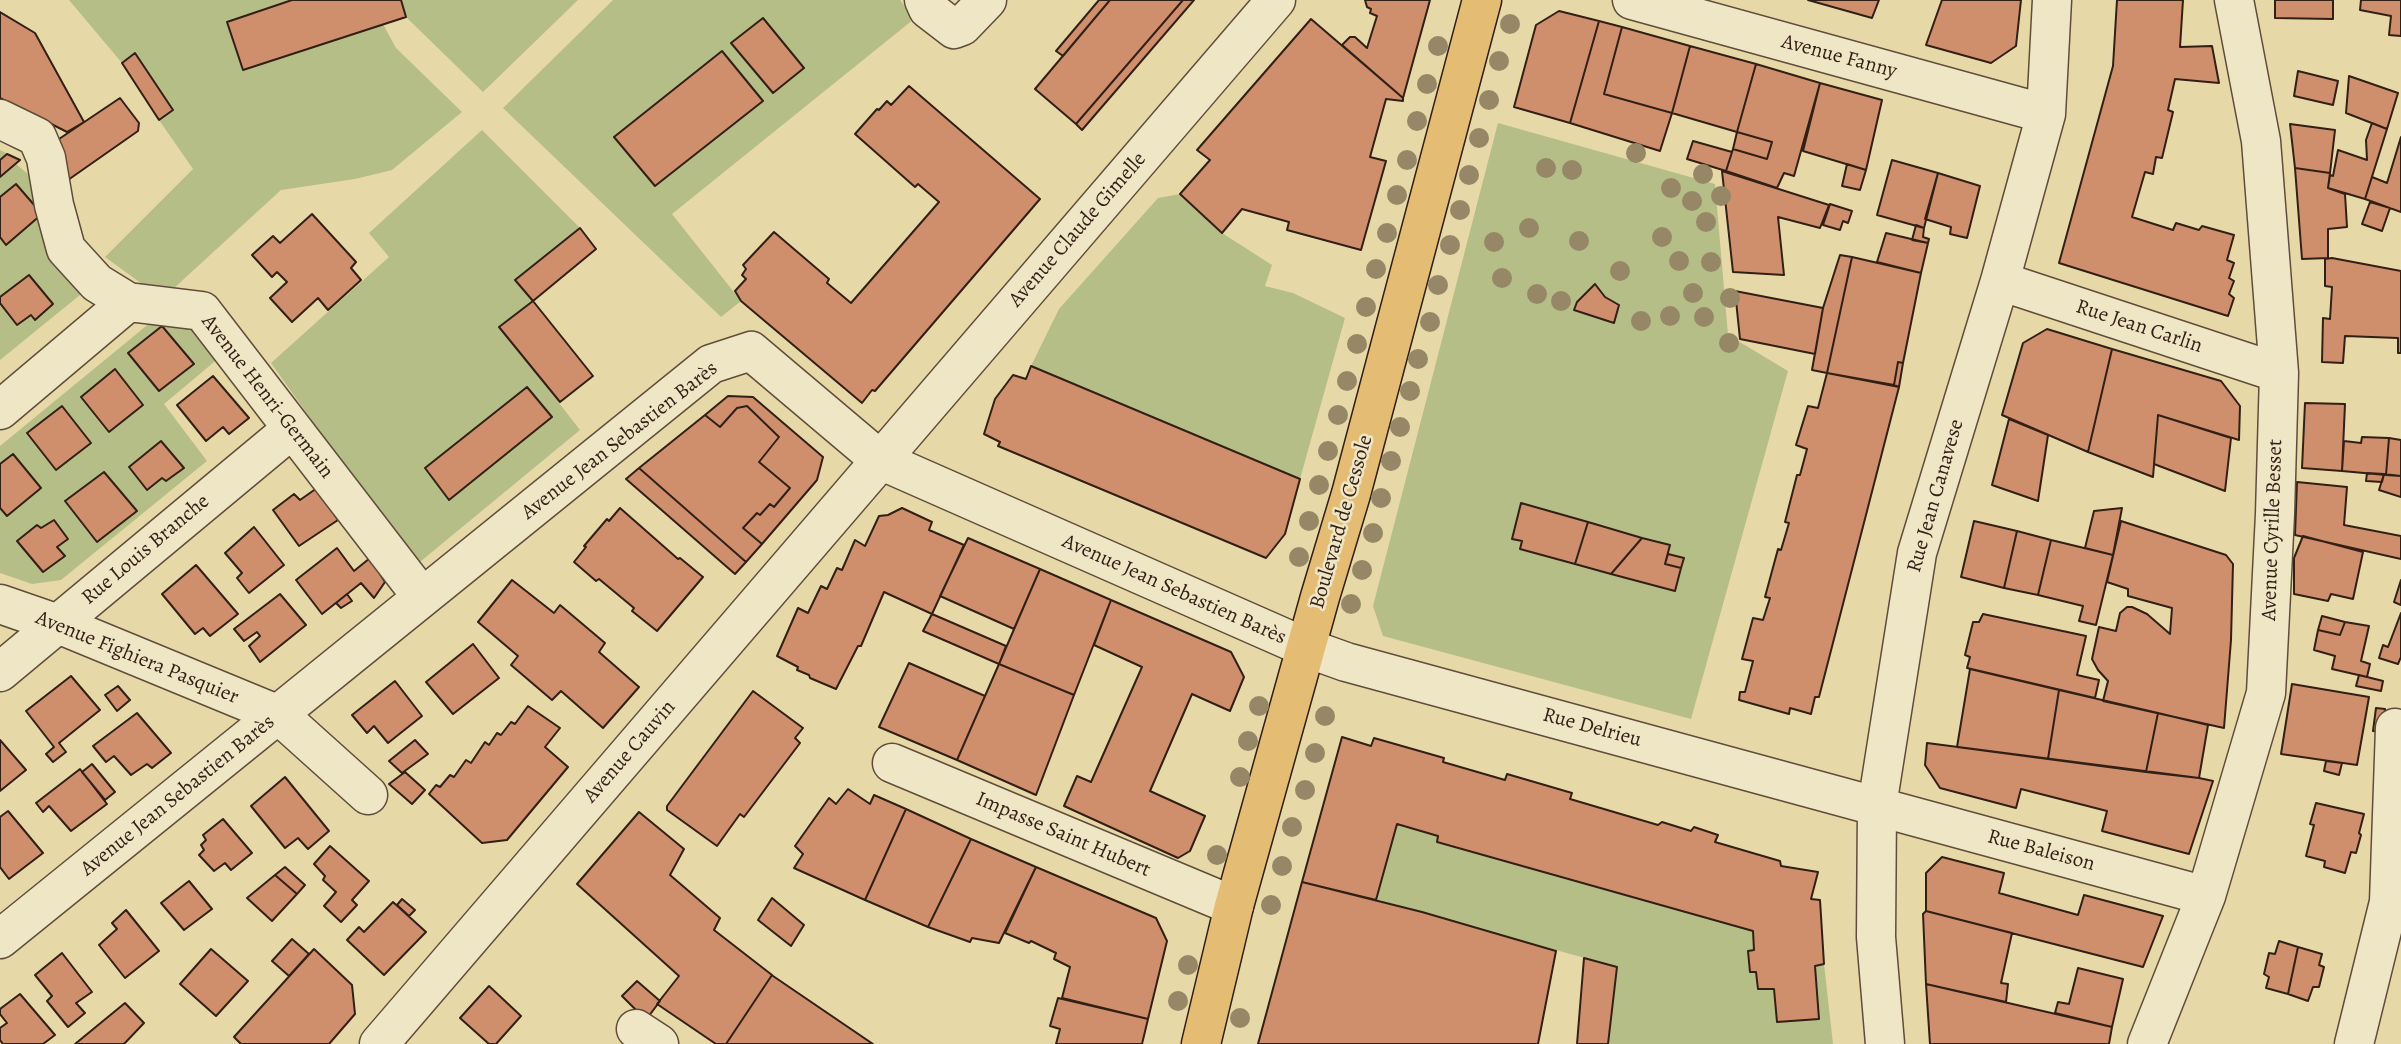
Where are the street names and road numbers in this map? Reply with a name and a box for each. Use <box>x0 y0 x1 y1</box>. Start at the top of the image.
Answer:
street label: Avenue Fanny <box>1779 30 1899 84</box>
street label: Avenue Claude Gimelle <box>1004 147 1152 313</box>
street label: Rue Jean Carlin <box>2073 295 2205 359</box>
street label: Avenue Henri-Germain <box>195 310 339 484</box>
street label: Avenue Jean Sebastien Barès <box>517 356 723 526</box>
street label: Rue Jean Canavese <box>1902 417 1970 575</box>
street label: Boulevard de Cessole <box>1305 432 1379 612</box>
street label: Avenue Cyrille Besset <box>2257 439 2289 621</box>
street label: Rue Louis Branche <box>77 489 215 611</box>
street label: Avenue Jean Sebastien Barès <box>1058 529 1290 651</box>
street label: Avenue Fighiera Pasquier <box>32 606 242 710</box>
street label: Avenue Cauvin <box>579 696 681 808</box>
street label: Rue Delrieu <box>1540 703 1644 753</box>
street label: Avenue Jean Sebastien Barès <box>76 710 280 882</box>
street label: Impasse Saint Hubert <box>972 787 1154 883</box>
street label: Rue Baleison <box>1984 825 2098 877</box>

